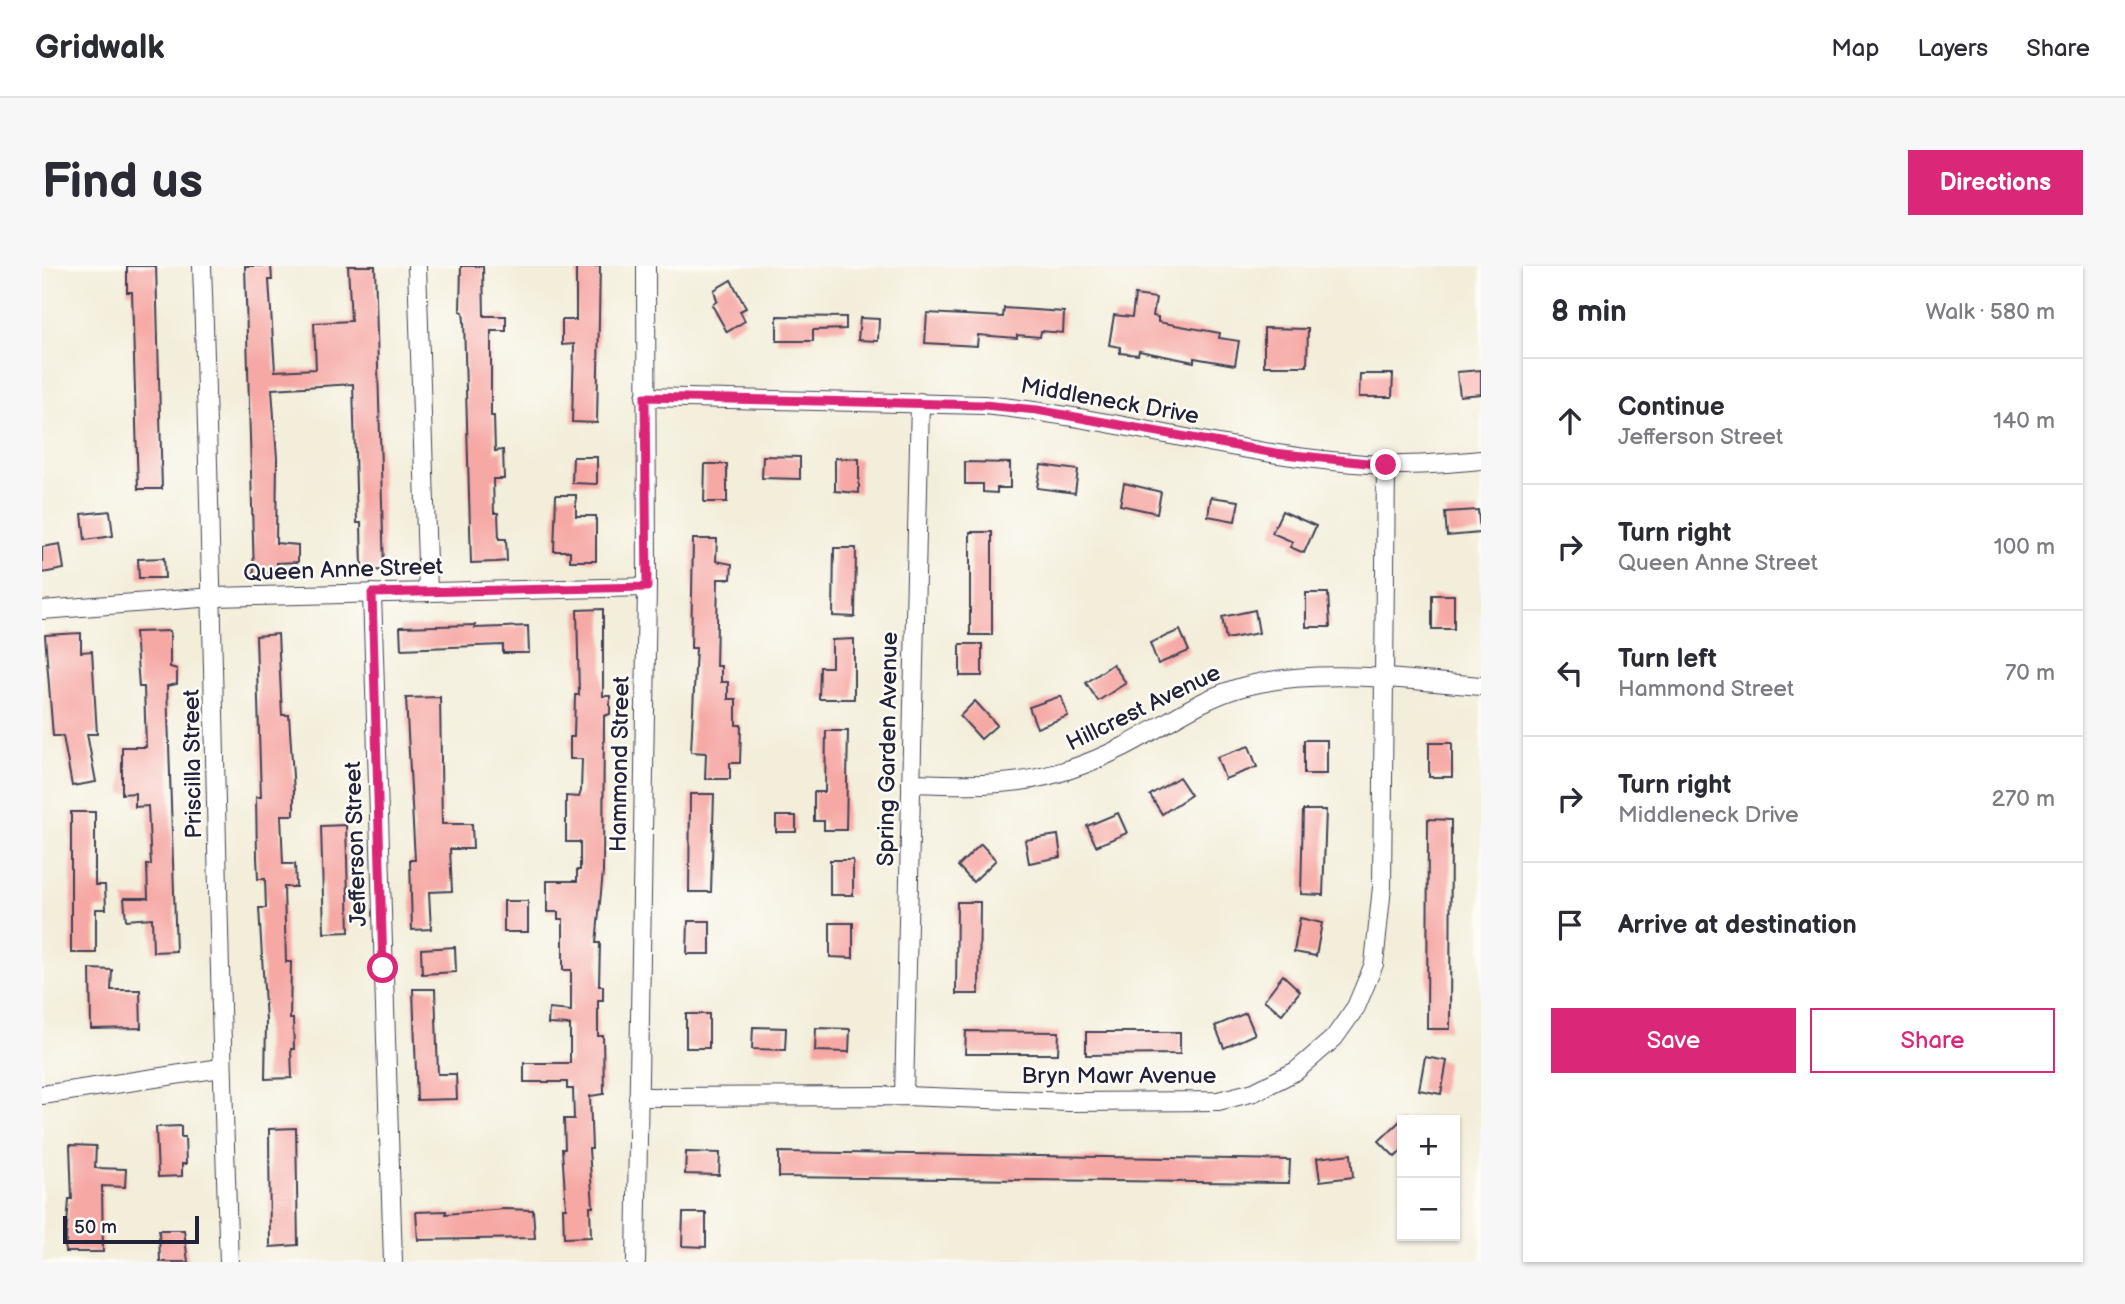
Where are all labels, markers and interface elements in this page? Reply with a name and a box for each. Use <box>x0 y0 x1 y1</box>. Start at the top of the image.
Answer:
text: Gridwalk <box>35 28 165 68</box>
text: Map <box>1831 34 1879 63</box>
text: Layers <box>1917 34 1988 63</box>
text: Share <box>2026 34 2090 63</box>
button: Directions <box>1908 150 2083 215</box>
text: Find us <box>42 153 203 212</box>
text: 8 min <box>1551 294 1627 330</box>
text: Walk · 580 m <box>1926 298 2055 326</box>
street label: Middleneck Drive <box>1018 372 1201 430</box>
text: Continue <box>1618 392 1725 423</box>
icon: ahead <box>1551 402 1589 440</box>
text: 140 m <box>1993 407 2055 435</box>
text: Jefferson Street <box>1618 423 1783 451</box>
route end <box>1370 449 1401 480</box>
text: Turn right <box>1618 518 1731 549</box>
icon: right <box>1551 528 1589 566</box>
text: 100 m <box>1994 533 2055 561</box>
text: Queen Anne Street <box>1618 549 1818 577</box>
street label: Queen Anne Street <box>243 553 443 587</box>
street label: Spring Garden Avenue <box>872 631 904 867</box>
text: Turn left <box>1618 644 1717 675</box>
icon: left <box>1551 654 1589 692</box>
street label: Hillcrest Avenue <box>1062 659 1225 757</box>
text: 70 m <box>2005 659 2055 687</box>
text: Hammond Street <box>1618 675 1794 703</box>
street label: Hammond Street <box>604 676 636 852</box>
street label: Priscilla Street <box>178 689 208 839</box>
street label: Jefferson Street <box>339 761 373 927</box>
text: Turn right <box>1618 770 1731 801</box>
icon: right <box>1551 780 1589 818</box>
text: 270 m <box>1991 785 2055 813</box>
text: Middleneck Drive <box>1618 801 1799 829</box>
icon: arrive <box>1551 906 1589 944</box>
text: Arrive at destination <box>1618 910 1857 941</box>
route start <box>367 952 398 983</box>
button: Save <box>1551 1008 1796 1073</box>
button: Share <box>1810 1008 2055 1073</box>
street label: Bryn Mawr Avenue <box>1022 1062 1216 1090</box>
map controls <box>1397 1115 1460 1241</box>
button: + <box>1397 1115 1460 1178</box>
button: − <box>1397 1178 1460 1241</box>
scale bar <box>63 1213 200 1245</box>
text: 50 m <box>74 1216 117 1239</box>

